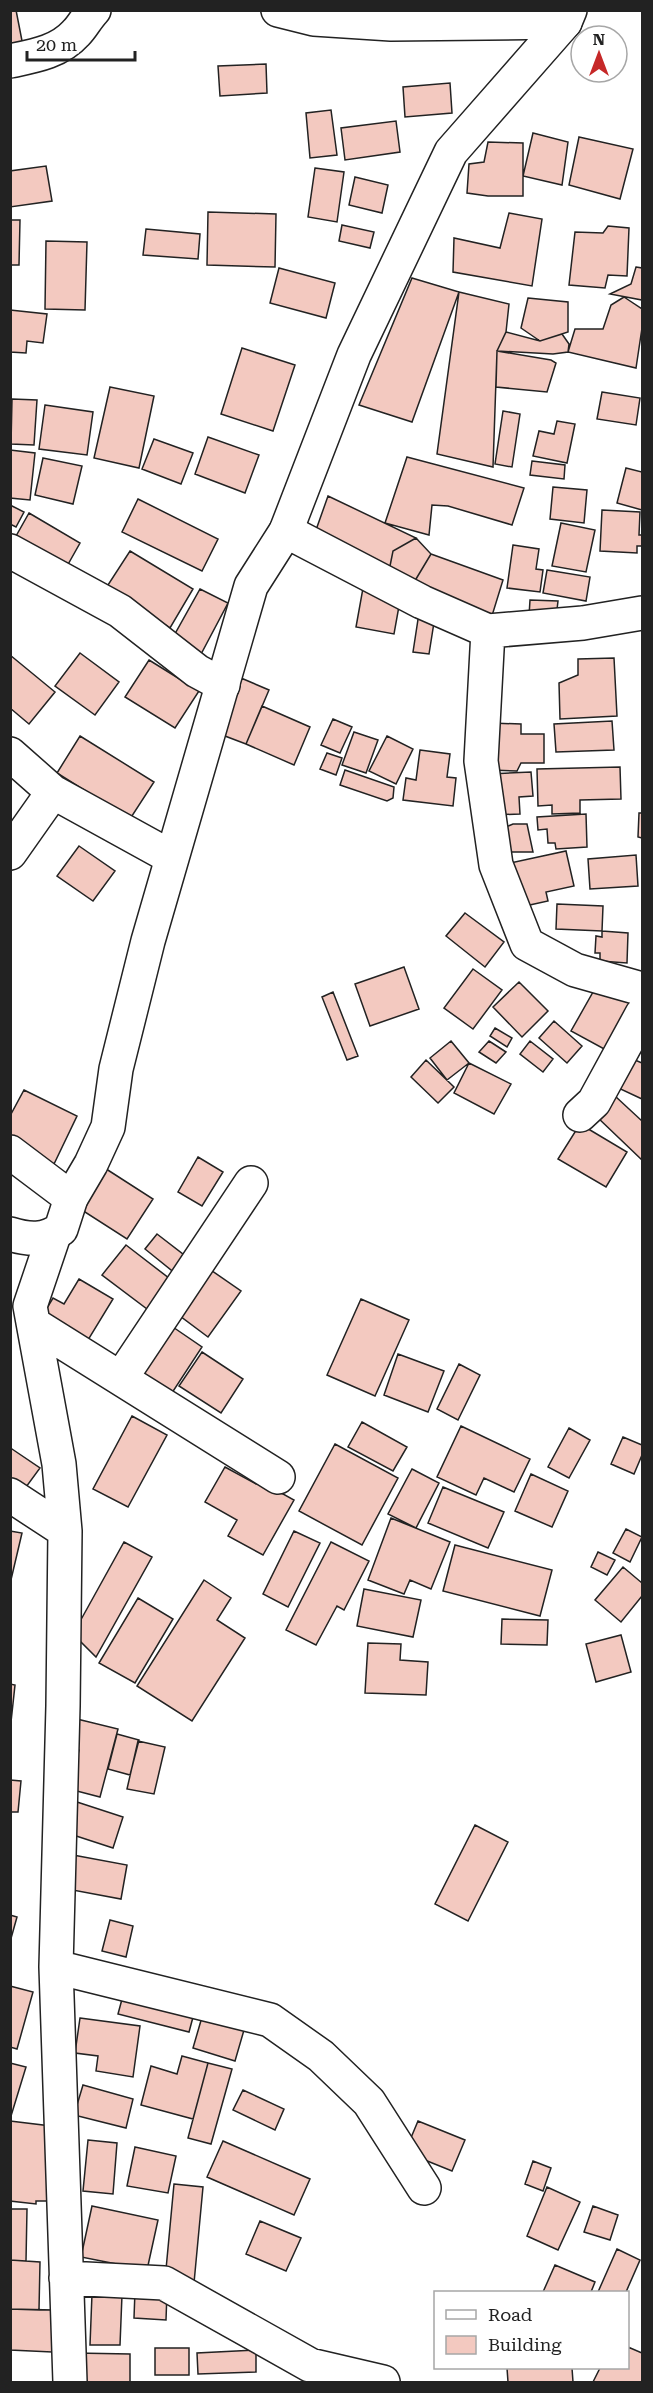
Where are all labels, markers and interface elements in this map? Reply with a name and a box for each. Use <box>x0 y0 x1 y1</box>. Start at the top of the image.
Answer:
scale bar <box>27 24 135 62</box>
north arrow <box>569 24 629 84</box>
text: N <box>593 30 605 49</box>
text: 20 m <box>36 34 77 55</box>
legend <box>434 2291 629 2369</box>
text: Road <box>488 2304 533 2325</box>
text: Building <box>488 2334 562 2355</box>

